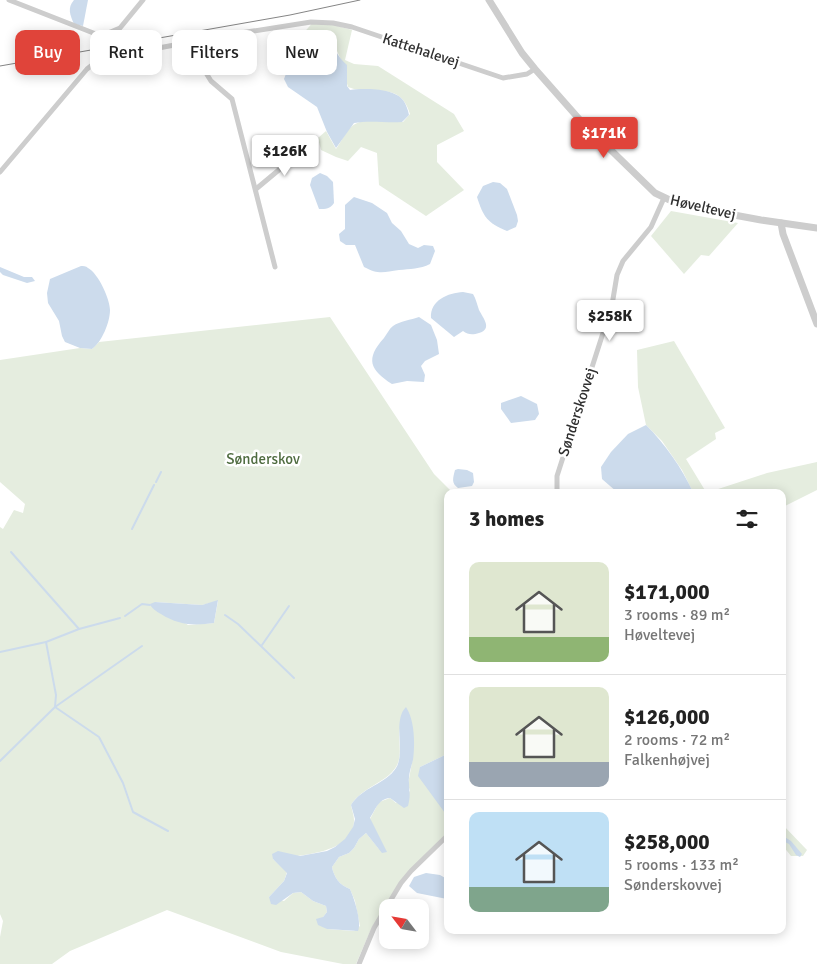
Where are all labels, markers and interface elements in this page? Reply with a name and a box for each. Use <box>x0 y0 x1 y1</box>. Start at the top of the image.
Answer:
street label: Kattehalevej <box>380 29 462 71</box>
chip: Buy <box>15 30 80 75</box>
chip: Rent <box>90 30 162 75</box>
chip: Filters <box>172 30 257 75</box>
chip: New <box>267 30 337 75</box>
pin: $171K <box>569 116 639 159</box>
text: $171K <box>582 123 626 143</box>
pin: $126K <box>250 134 320 177</box>
text: $126K <box>263 141 307 161</box>
street label: Høveltevej <box>668 191 738 223</box>
pin: $258K <box>575 300 645 342</box>
text: $258K <box>588 306 632 326</box>
street label: Sønderskovvej <box>554 366 600 458</box>
park label: Sønderskov <box>226 450 300 468</box>
icon: filters <box>733 505 761 533</box>
text: 3 homes <box>469 506 544 532</box>
text: $171,000 <box>624 579 710 605</box>
icon: home <box>509 582 569 642</box>
text: 3 rooms · 89 m² <box>624 605 730 625</box>
text: Høveltevej <box>624 625 695 645</box>
text: $126,000 <box>624 704 710 730</box>
icon: home <box>509 707 569 767</box>
text: 2 rooms · 72 m² <box>624 730 730 750</box>
text: Falkenhøjvej <box>624 750 710 770</box>
text: $258,000 <box>624 829 710 855</box>
icon: home <box>509 832 569 892</box>
text: 5 rooms · 133 m² <box>624 855 739 875</box>
text: Sønderskovvej <box>624 875 722 895</box>
north arrow <box>379 899 429 949</box>
map controls <box>379 899 429 949</box>

